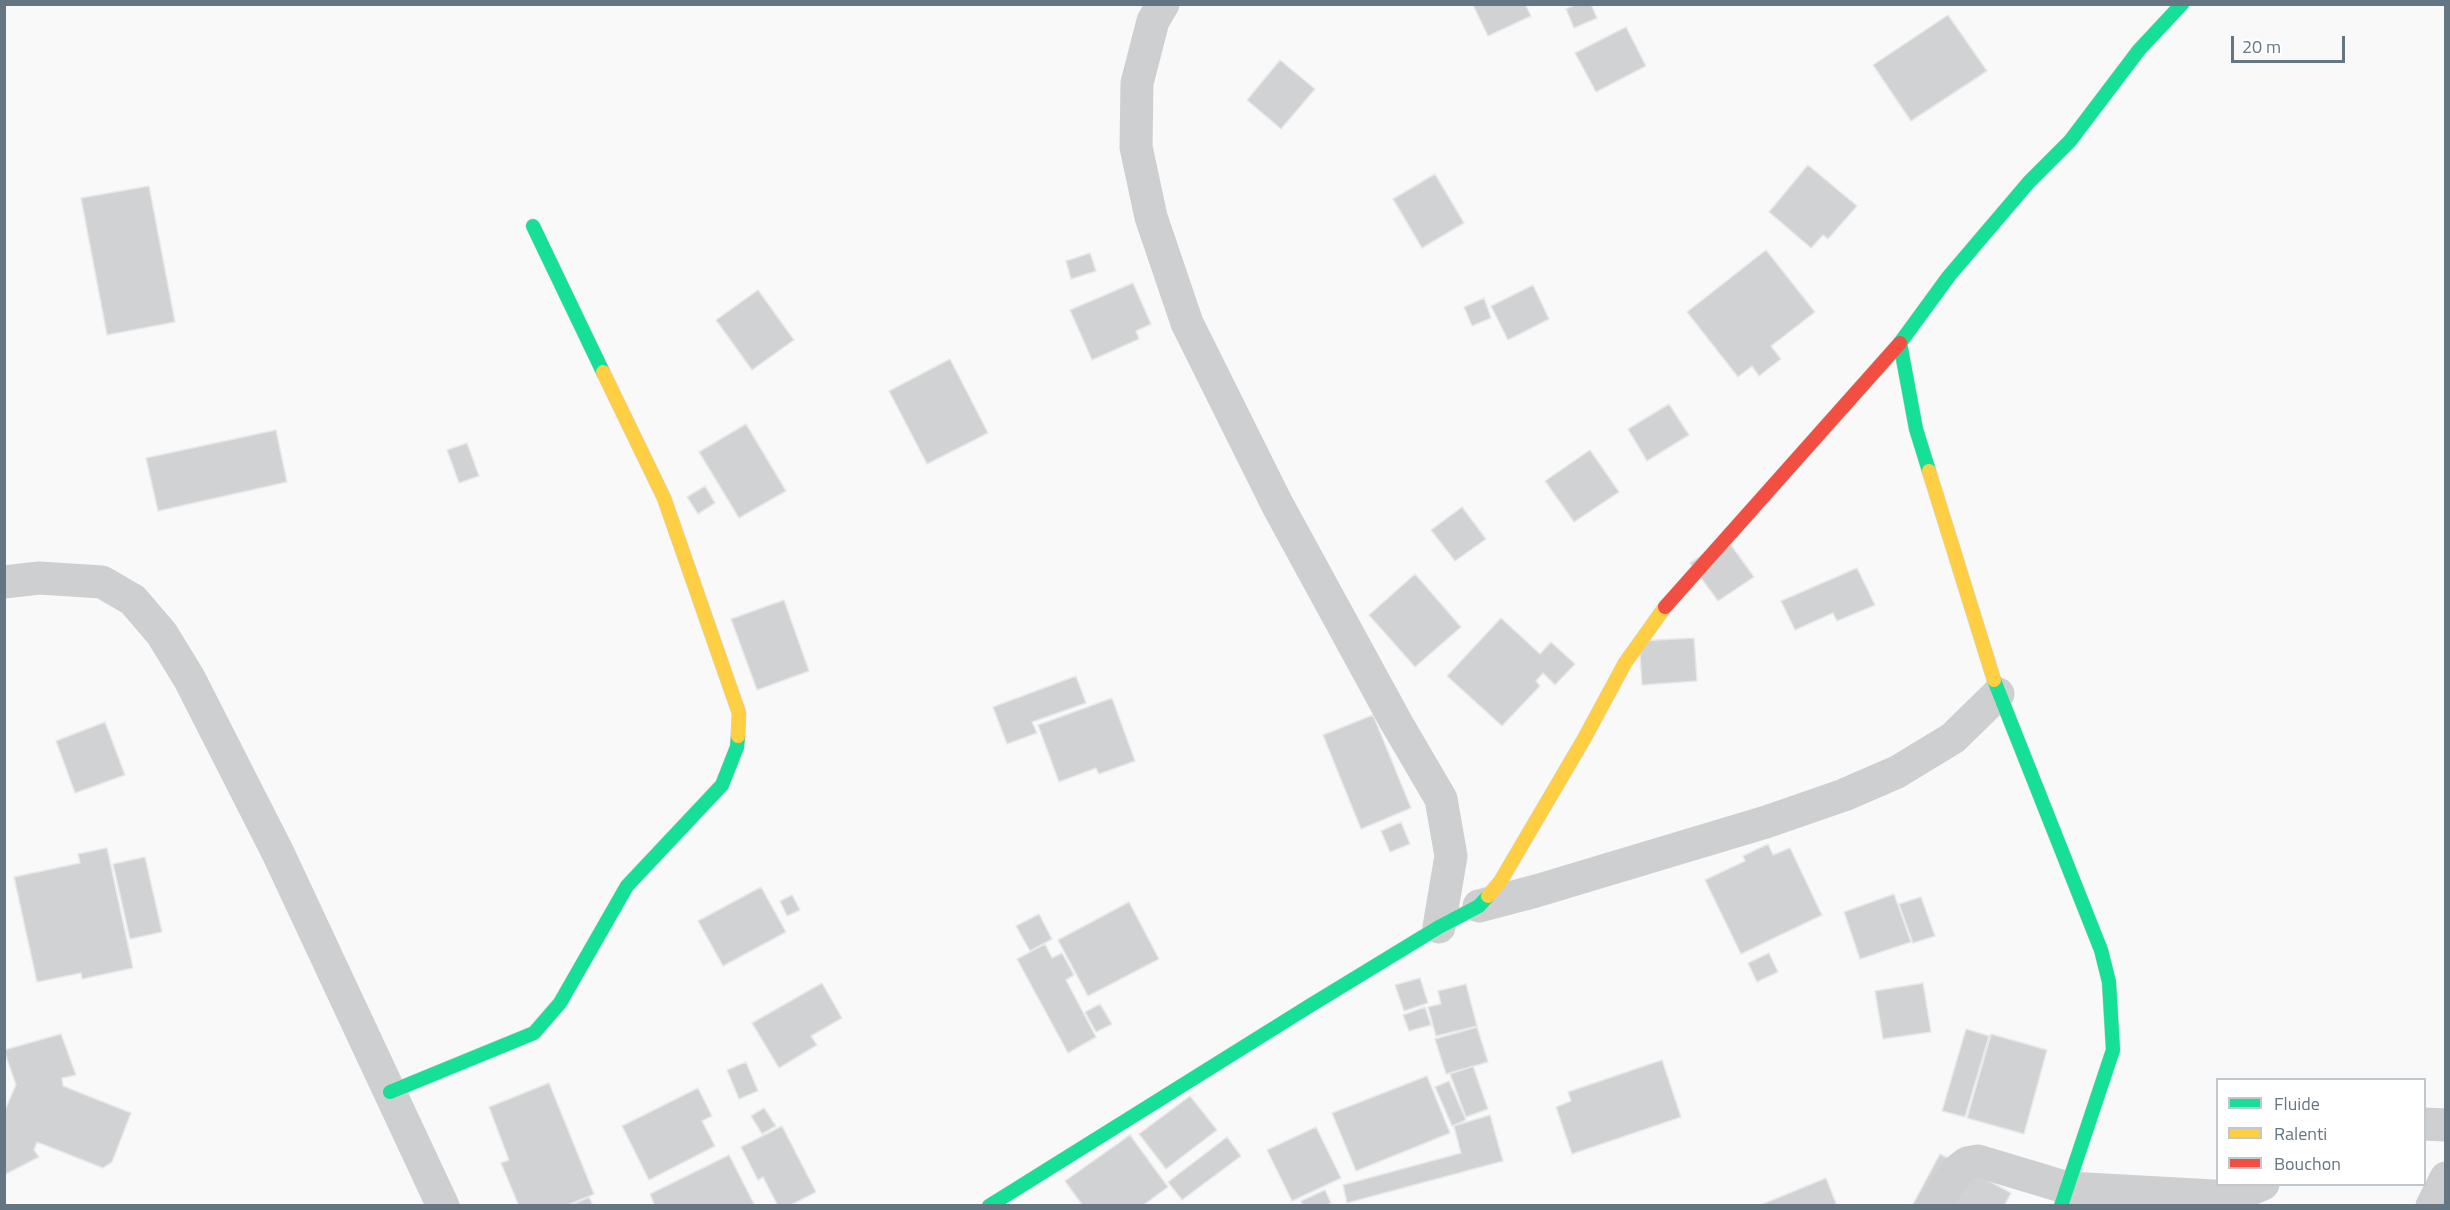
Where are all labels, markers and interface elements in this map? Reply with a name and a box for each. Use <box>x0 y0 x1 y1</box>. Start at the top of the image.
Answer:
scale bar <box>2234 24 2348 62</box>
text: 20 m <box>2242 33 2281 60</box>
legend <box>2216 1078 2426 1186</box>
text: Fluide <box>2274 1090 2320 1117</box>
text: Ralenti <box>2274 1120 2327 1147</box>
text: Bouchon <box>2274 1150 2341 1177</box>

